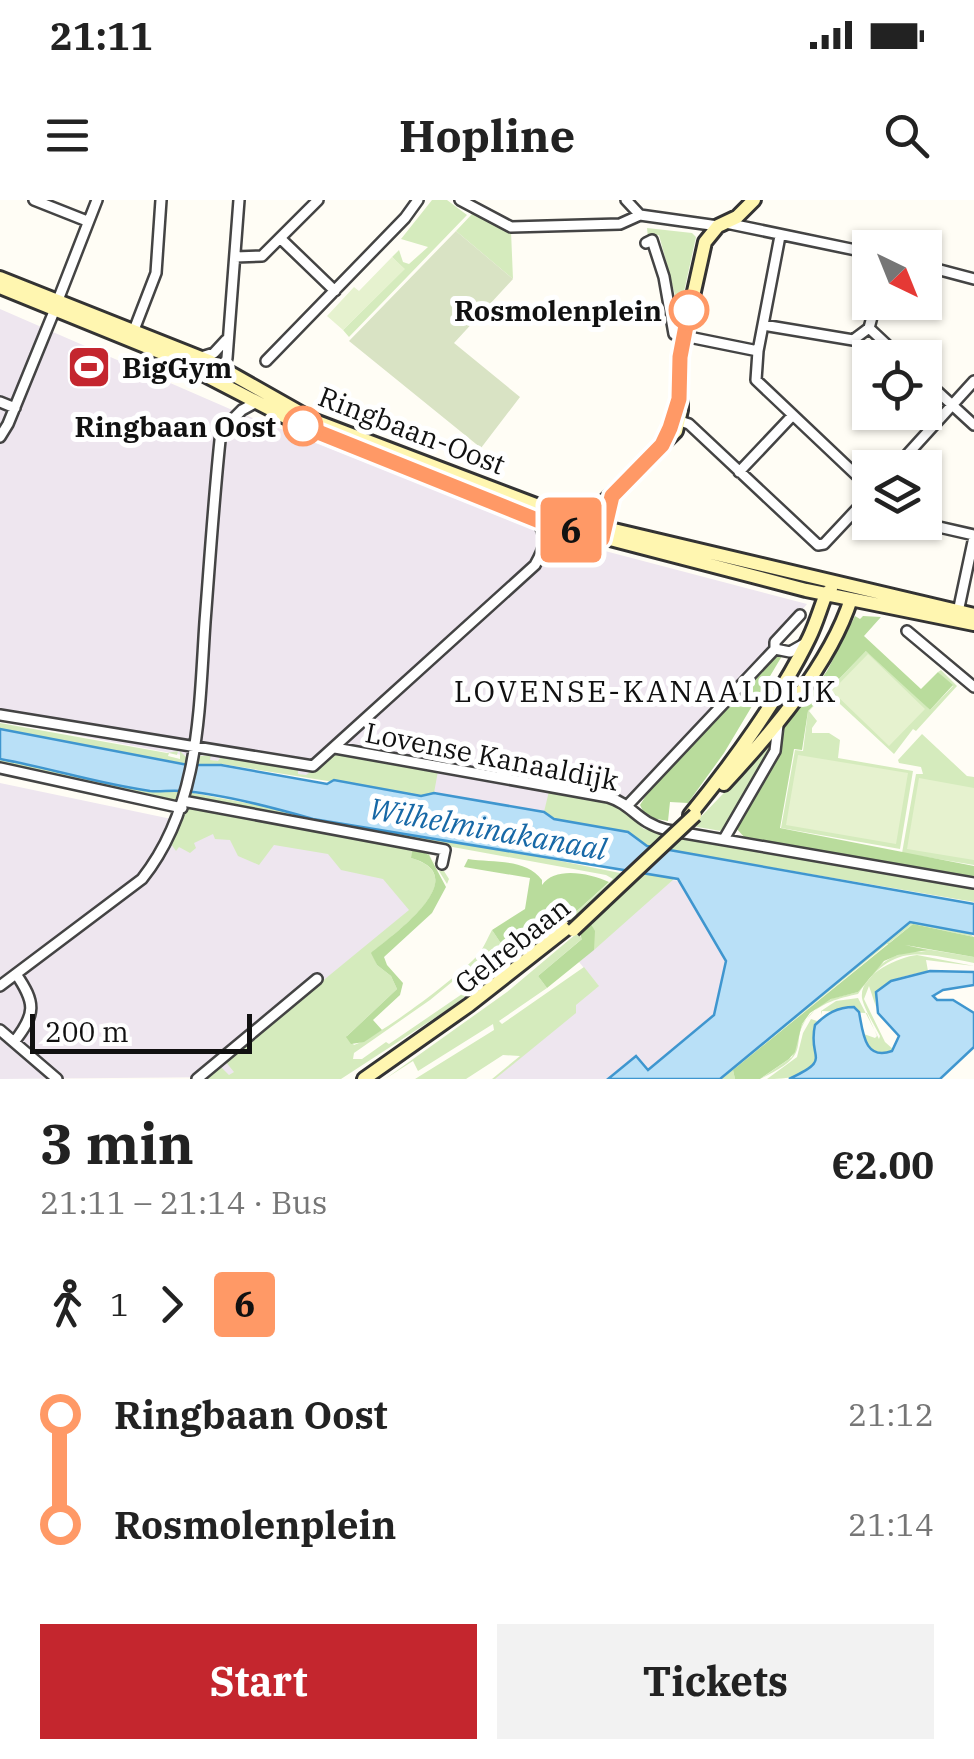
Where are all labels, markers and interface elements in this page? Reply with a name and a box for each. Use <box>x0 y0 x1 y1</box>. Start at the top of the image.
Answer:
text: 21:11 <box>50 11 153 60</box>
text: Hopline <box>399 106 575 164</box>
icon: menu <box>40 108 95 163</box>
icon: search <box>879 108 934 163</box>
north arrow <box>852 230 942 320</box>
map controls <box>852 230 942 540</box>
marker: Rosmolenplein <box>670 291 708 329</box>
place label: Rosmolenplein <box>454 292 662 329</box>
button: locate <box>852 340 942 430</box>
sports icon: BigGym <box>66 344 112 390</box>
place label: BigGym <box>122 349 232 386</box>
street label: Ringbaan-Oost <box>313 377 511 483</box>
marker: Ringbaan Oost <box>284 407 322 445</box>
place label: Ringbaan Oost <box>74 408 276 445</box>
button: layers <box>852 450 942 540</box>
line badge: 6 <box>538 498 604 562</box>
text: 6 <box>560 507 582 553</box>
district label: LOVENSE-KANAALDIJK <box>454 671 838 710</box>
street label: Lovense Kanaaldijk <box>362 713 622 799</box>
water label: Wilhelminakanaal <box>366 788 610 868</box>
street label: Gelrebaan <box>447 888 577 1002</box>
scale bar <box>30 1009 252 1054</box>
text: 200 m <box>45 1013 129 1050</box>
text: 3 min <box>40 1108 194 1179</box>
text: €2.00 <box>831 1140 934 1189</box>
text: 21:11 – 21:14 · Bus <box>40 1181 327 1223</box>
icon: walk <box>40 1277 95 1332</box>
icon: forward <box>144 1277 199 1332</box>
text: 6 <box>234 1281 255 1327</box>
text: 1 <box>110 1283 129 1325</box>
text: Ringbaan Oost <box>114 1390 388 1439</box>
text: 21:12 <box>848 1393 934 1435</box>
text: Rosmolenplein <box>114 1500 396 1549</box>
text: 21:14 <box>848 1503 934 1545</box>
button: Start <box>40 1624 477 1739</box>
button: Tickets <box>497 1624 934 1739</box>

